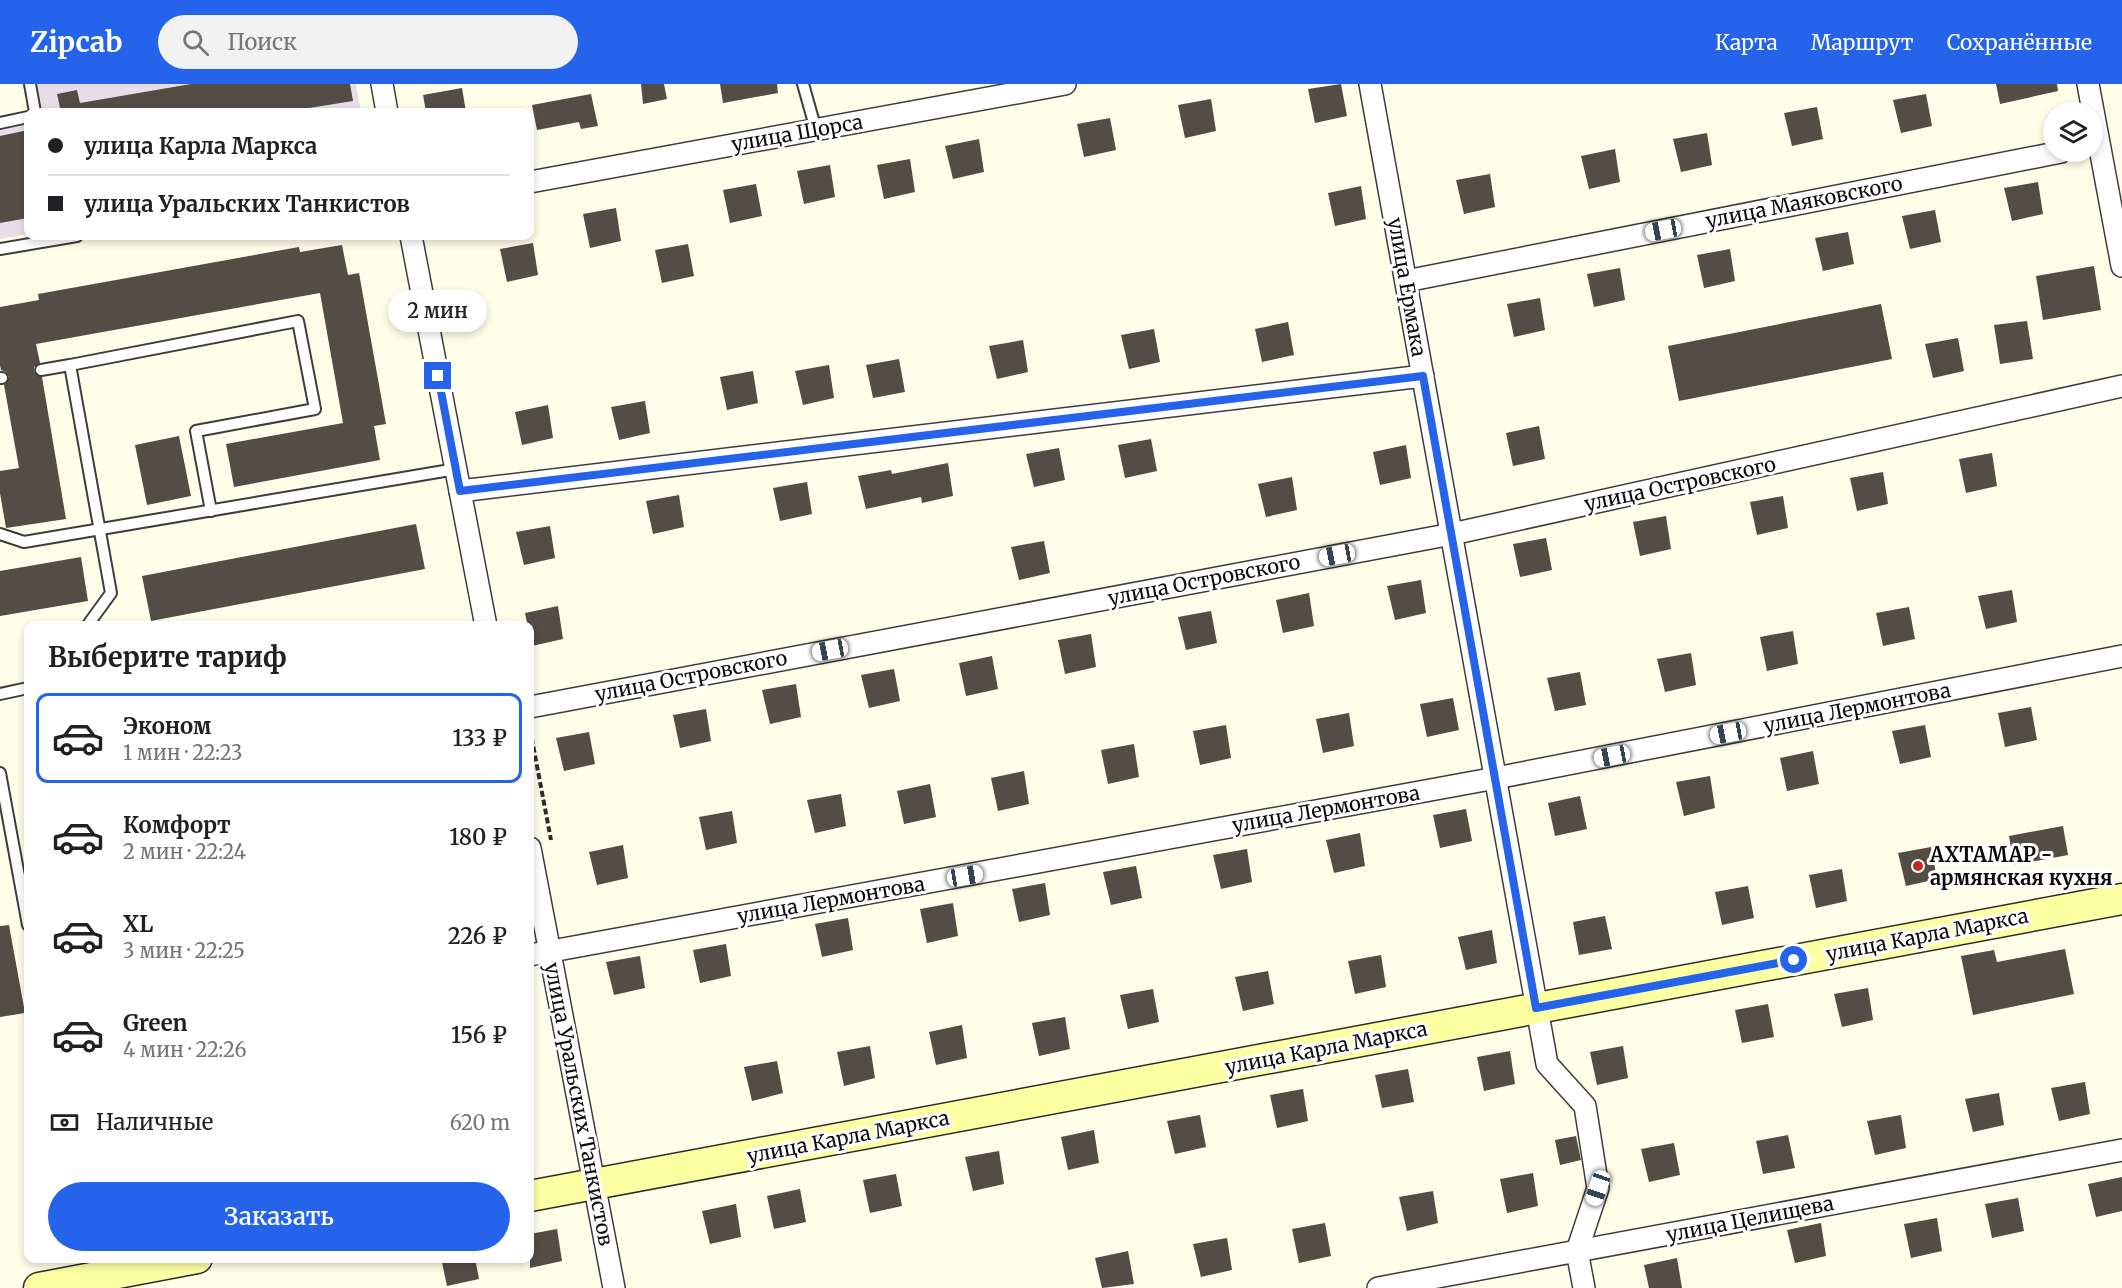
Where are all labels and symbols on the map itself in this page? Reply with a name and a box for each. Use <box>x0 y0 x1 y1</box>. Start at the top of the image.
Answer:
street label: улица Щорса <box>729 109 865 156</box>
street label: улица Маяковского <box>1703 170 1905 233</box>
street label: улица Ермака <box>1383 215 1432 359</box>
car <box>1644 218 1682 242</box>
callout: 2 мин <box>388 289 488 331</box>
route end <box>424 362 451 389</box>
street label: улица Островского <box>1582 451 1778 516</box>
car <box>1318 543 1356 567</box>
street label: улица Островского <box>1106 549 1302 610</box>
car <box>811 638 849 662</box>
street label: улица Островского <box>593 645 789 706</box>
street label: улица Лермонтова <box>1761 677 1953 738</box>
car <box>1709 721 1747 745</box>
car <box>1593 744 1631 768</box>
street label: улица Лермонтова <box>1230 780 1422 837</box>
place label: АХТАМАР - армянская кухня <box>1929 842 2113 890</box>
marker: АХТАМАР - армянская кухня <box>1911 859 1925 873</box>
car <box>946 864 984 888</box>
street label: улица Лермонтова <box>735 871 927 928</box>
street label: улица Карла Маркса <box>1824 903 2030 966</box>
route start <box>1780 946 1807 973</box>
street label: улица Уральских Танкистов <box>540 960 619 1248</box>
street label: улица Карла Маркса <box>1223 1016 1429 1079</box>
street label: улица Карла Маркса <box>745 1105 951 1168</box>
car <box>1584 1168 1612 1208</box>
street label: улица Целищева <box>1664 1190 1836 1247</box>

